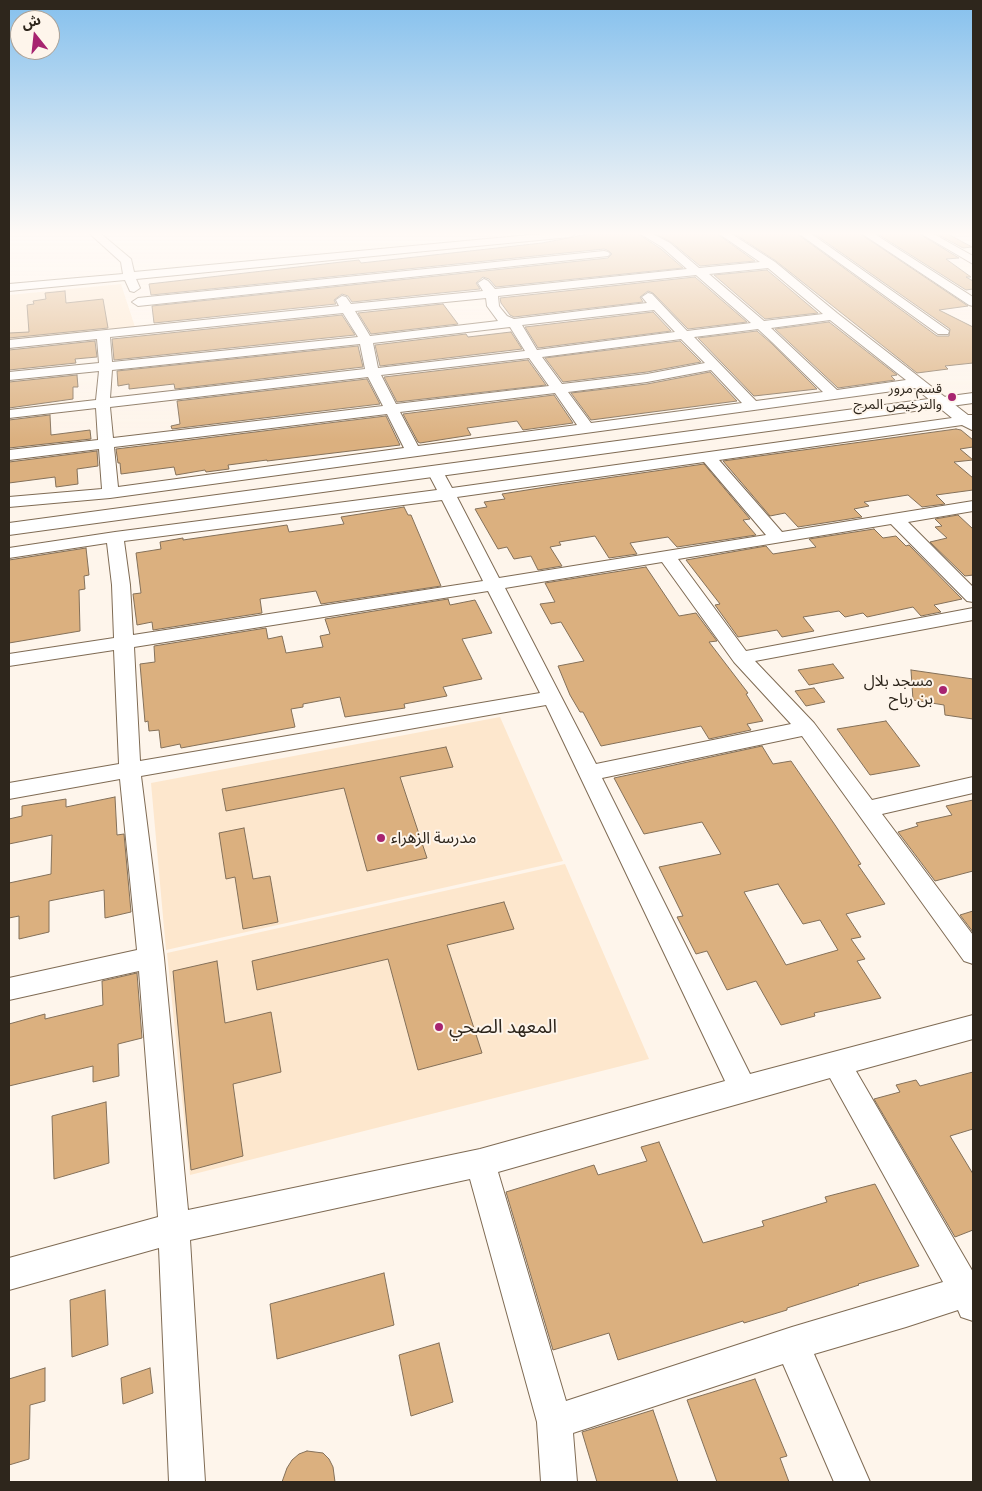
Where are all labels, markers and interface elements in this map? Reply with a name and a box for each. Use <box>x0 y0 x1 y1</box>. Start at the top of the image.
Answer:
north arrow <box>10 10 60 60</box>
text: ش <box>19 10 43 33</box>
place label: قسم مرور والترخيص المرج <box>853 381 942 414</box>
marker: قسم مرور والترخيص المرج <box>946 391 958 403</box>
place label: مسجد بلال بن رباح <box>864 671 933 709</box>
marker: مسجد بلال بن رباح <box>937 684 949 696</box>
place label: مدرسة الزهراء <box>391 828 476 848</box>
marker: مدرسة الزهراء <box>375 832 387 844</box>
place label: المعهد الصحي <box>449 1016 557 1038</box>
marker: المعهد الصحي <box>433 1021 445 1033</box>

